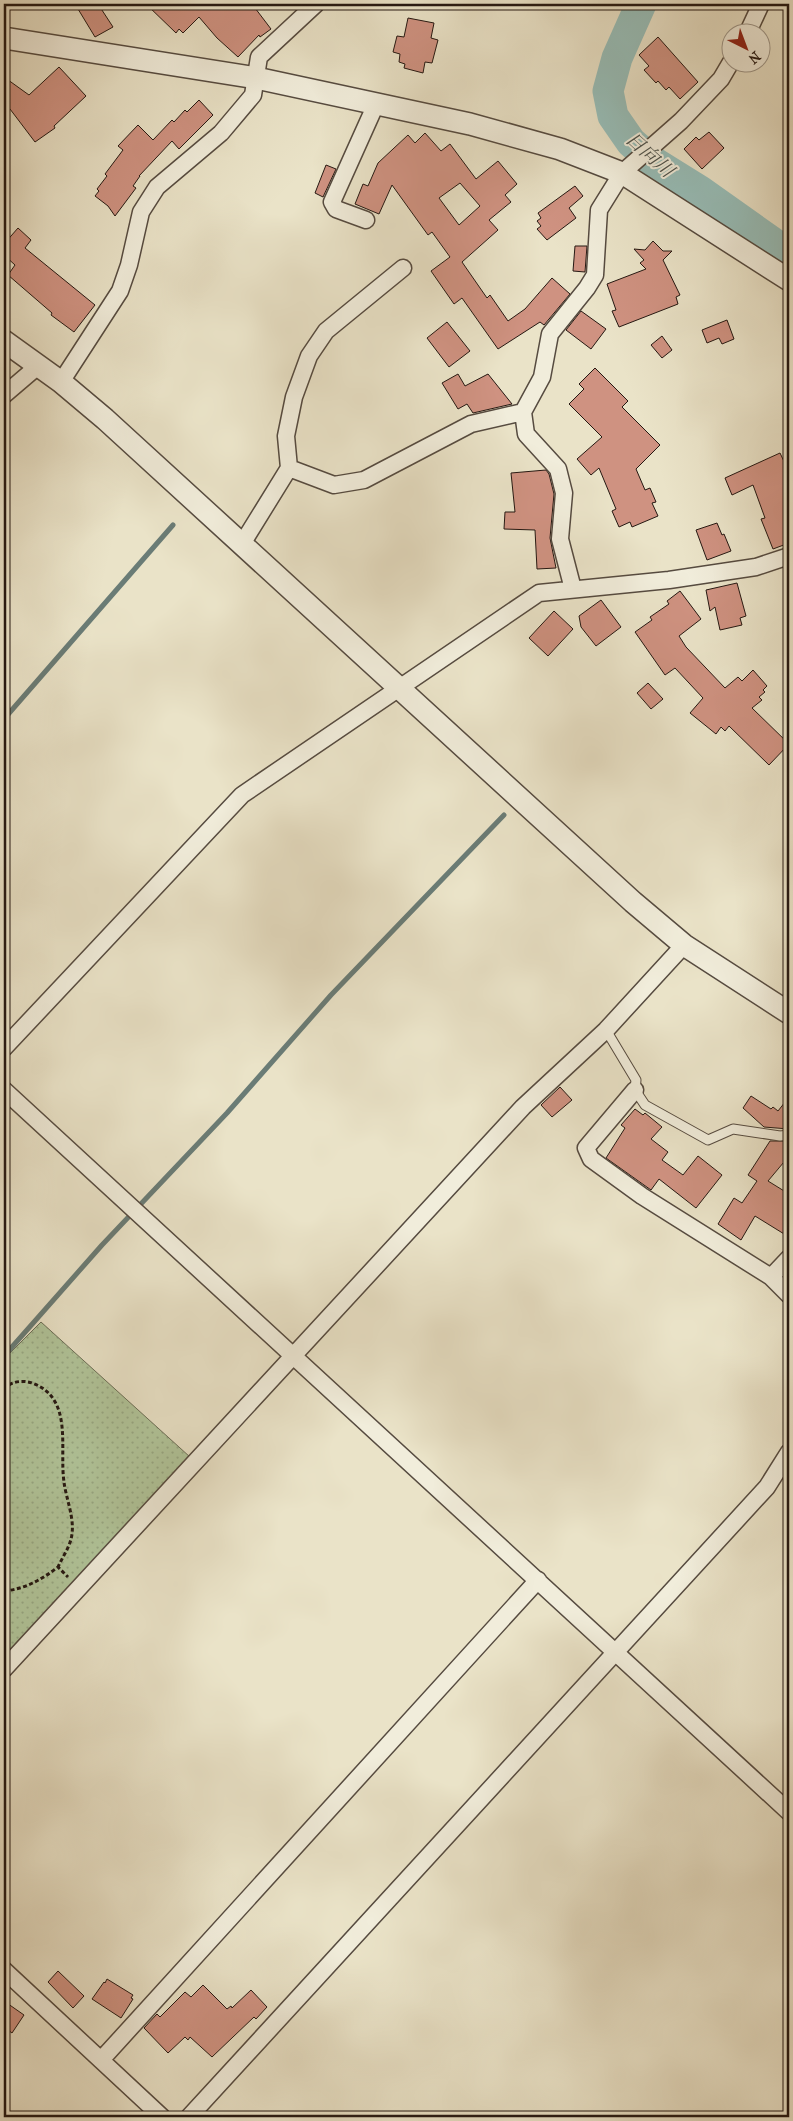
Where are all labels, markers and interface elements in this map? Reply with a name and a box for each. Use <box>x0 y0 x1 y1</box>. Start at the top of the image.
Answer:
north arrow <box>720 22 770 72</box>
text: N <box>744 47 764 67</box>
water label: 日向川 <box>621 127 679 183</box>

